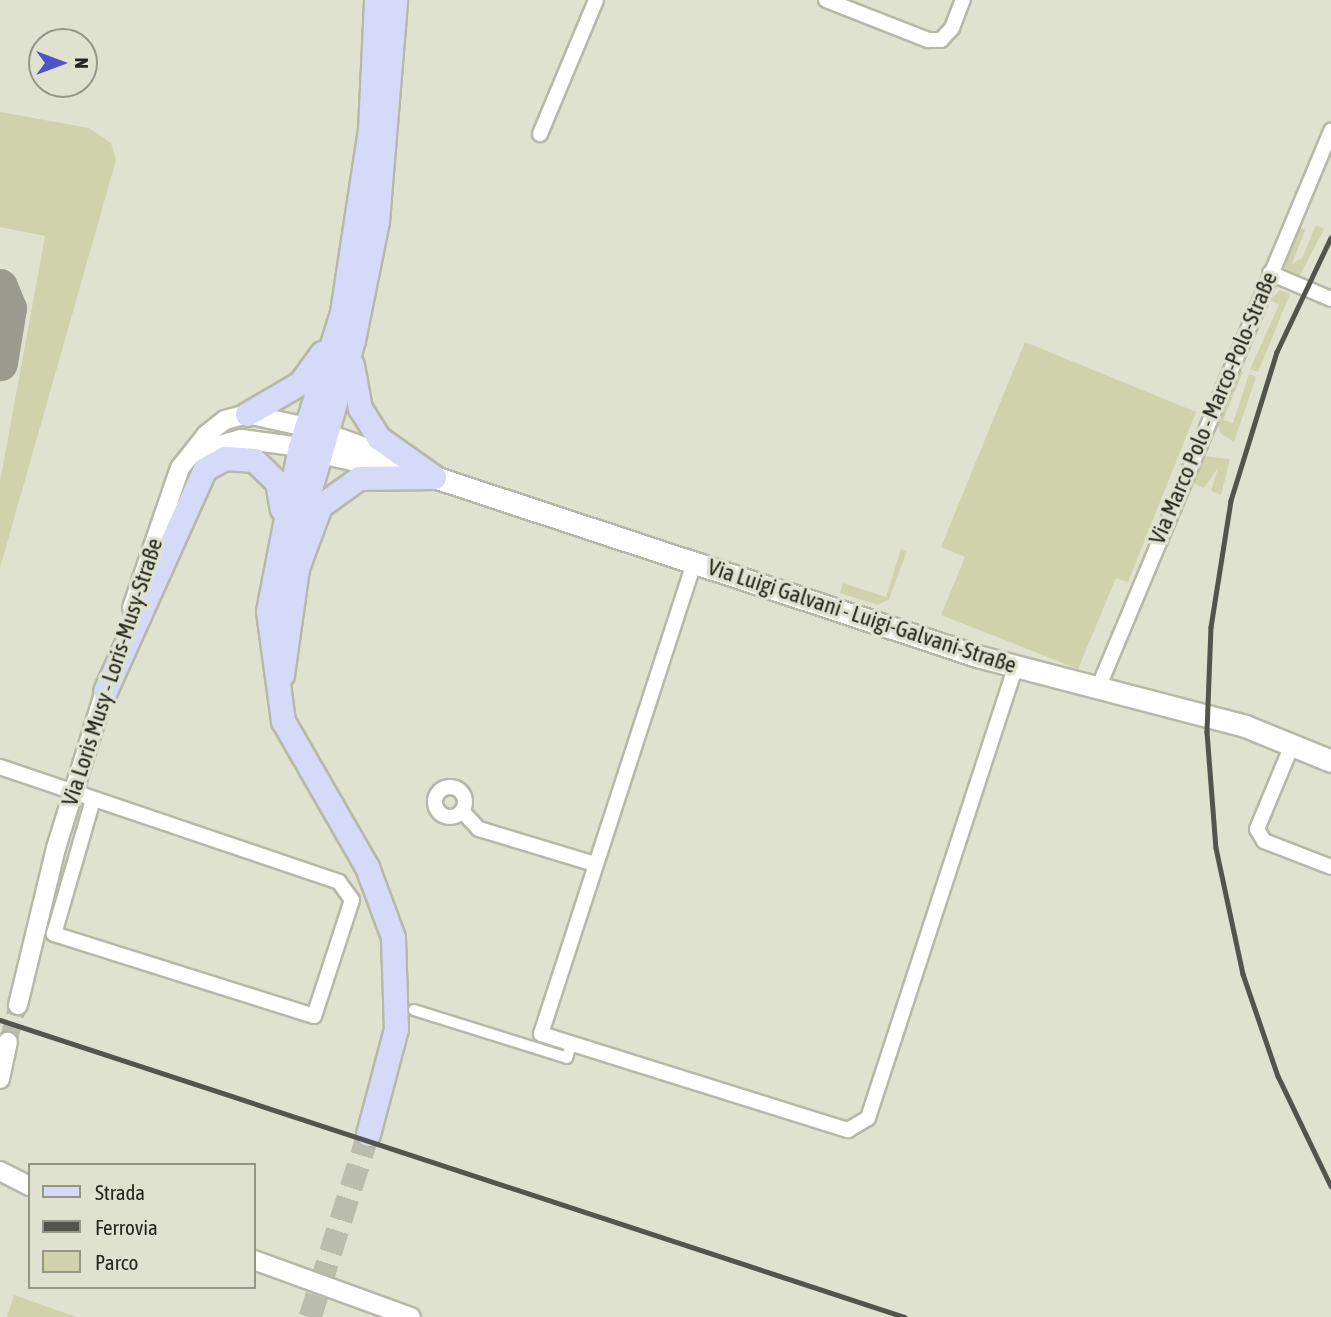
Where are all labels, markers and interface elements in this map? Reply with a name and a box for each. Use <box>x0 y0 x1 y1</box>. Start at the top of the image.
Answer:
north arrow <box>28 28 98 98</box>
text: N <box>71 57 93 69</box>
street label: Via Marco Polo - Marco-Polo-Straße <box>1143 268 1283 548</box>
street label: Via Loris Musy - Loris-Musy-Straße <box>56 535 168 809</box>
street label: Via Luigi Galvani - Luigi-Galvani-Straße <box>704 553 1020 679</box>
legend <box>28 1163 256 1289</box>
text: Strada <box>95 1180 145 1204</box>
text: Ferrovia <box>95 1215 158 1239</box>
text: Parco <box>95 1250 138 1274</box>

